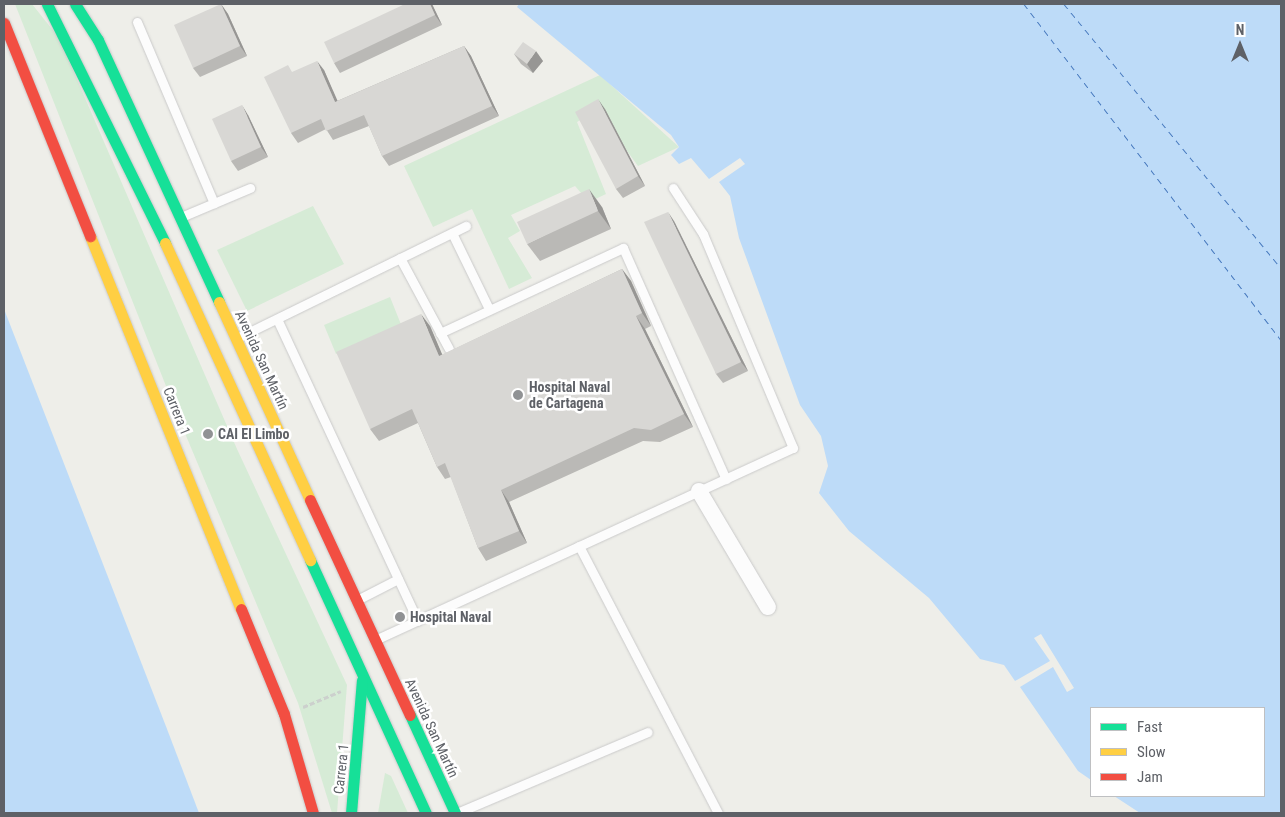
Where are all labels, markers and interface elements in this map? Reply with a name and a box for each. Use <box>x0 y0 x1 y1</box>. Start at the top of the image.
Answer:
north arrow <box>1215 20 1265 70</box>
text: N <box>1236 22 1244 38</box>
street label: Avenida San Martín <box>232 308 292 412</box>
place label: Hospital Naval de Cartagena <box>529 379 610 412</box>
street label: Carrera 1 <box>160 384 194 438</box>
marker: Hospital Naval de Cartagena <box>511 388 525 402</box>
place label: CAI El Limbo <box>218 426 289 442</box>
marker: CAI El Limbo <box>202 428 214 440</box>
place label: Hospital Naval <box>410 609 491 625</box>
marker: Hospital Naval <box>394 611 406 623</box>
street label: Avenida San Martín <box>402 676 462 780</box>
legend <box>1090 707 1265 797</box>
text: Fast <box>1137 718 1162 736</box>
street label: Carrera 1 <box>330 743 352 795</box>
text: Slow <box>1137 743 1166 761</box>
text: Jam <box>1137 768 1163 786</box>

